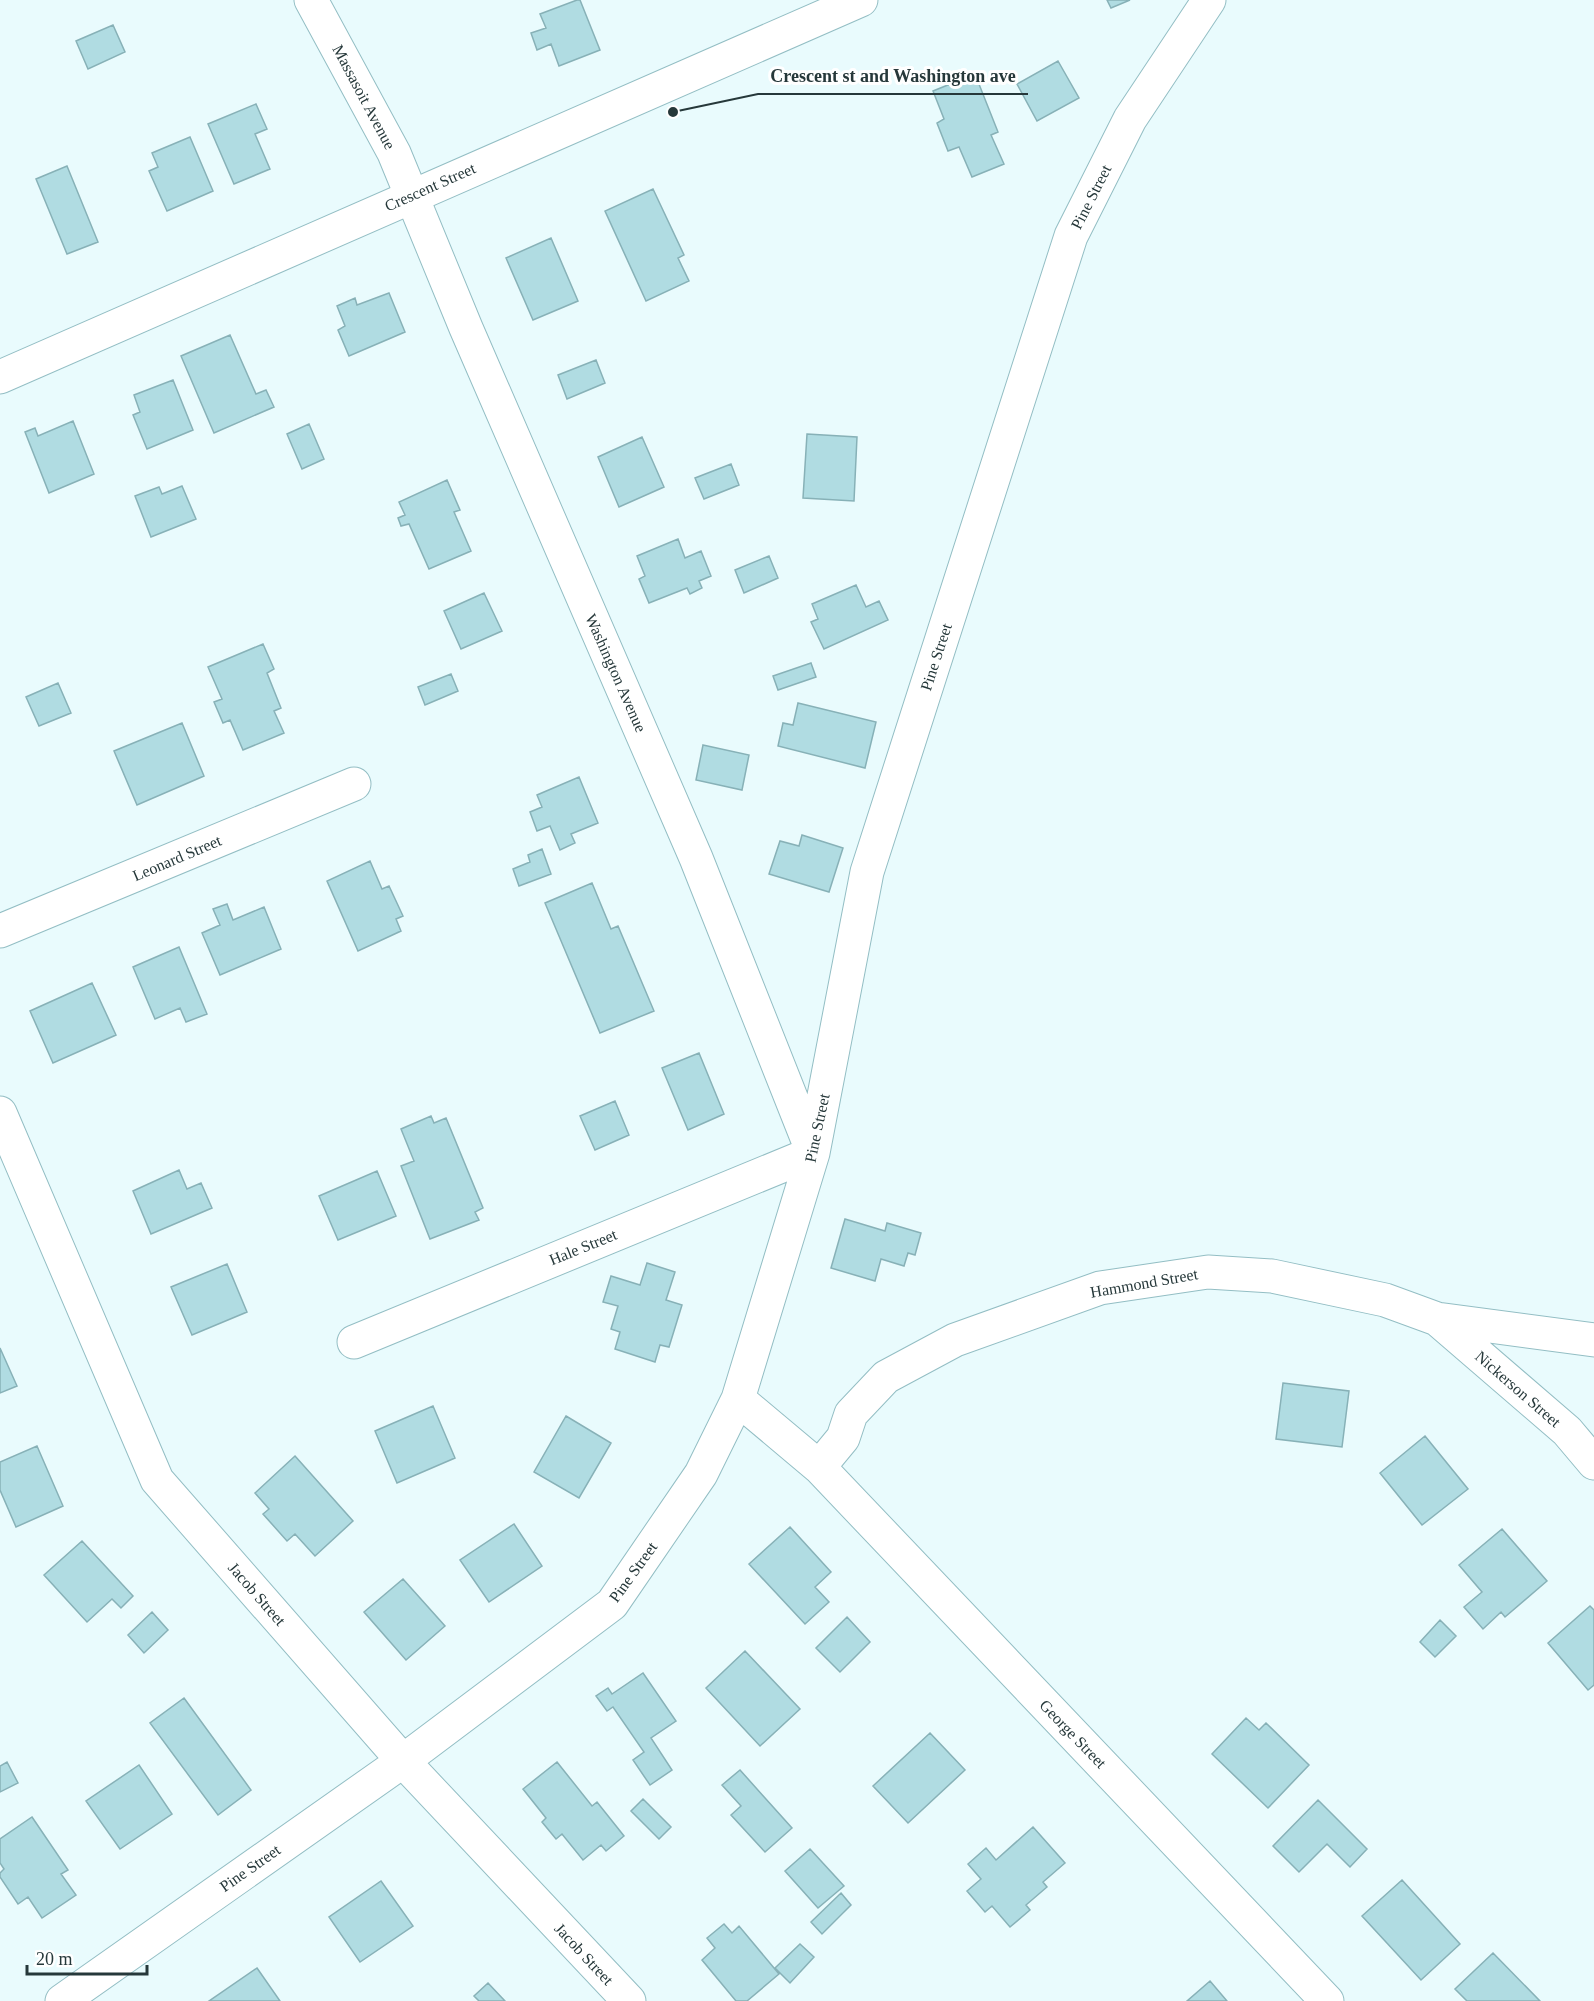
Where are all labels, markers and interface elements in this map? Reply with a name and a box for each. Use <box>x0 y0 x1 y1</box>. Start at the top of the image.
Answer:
street label: Massasoit Avenue <box>329 42 399 152</box>
callout: Crescent st and Washington ave <box>758 58 1028 94</box>
text: Crescent st and Washington ave <box>770 66 1016 86</box>
street label: Crescent Street <box>382 159 478 215</box>
street label: Pine Street <box>1068 162 1115 232</box>
street label: Washington Avenue <box>581 611 650 735</box>
street label: Pine Street <box>917 621 955 693</box>
street label: Leonard Street <box>130 831 224 884</box>
street label: Pine Street <box>801 1092 833 1164</box>
street label: Hale Street <box>547 1226 620 1268</box>
street label: Hammond Street <box>1089 1265 1200 1301</box>
street label: Nickerson Street <box>1472 1347 1564 1431</box>
street label: Pine Street <box>606 1538 661 1605</box>
street label: Jacob Street <box>225 1559 289 1629</box>
street label: George Street <box>1036 1696 1110 1773</box>
street label: Pine Street <box>217 1841 284 1895</box>
street label: Jacob Street <box>551 1920 617 1989</box>
scale bar <box>27 1938 147 1976</box>
text: 20 m <box>36 1949 73 1969</box>

